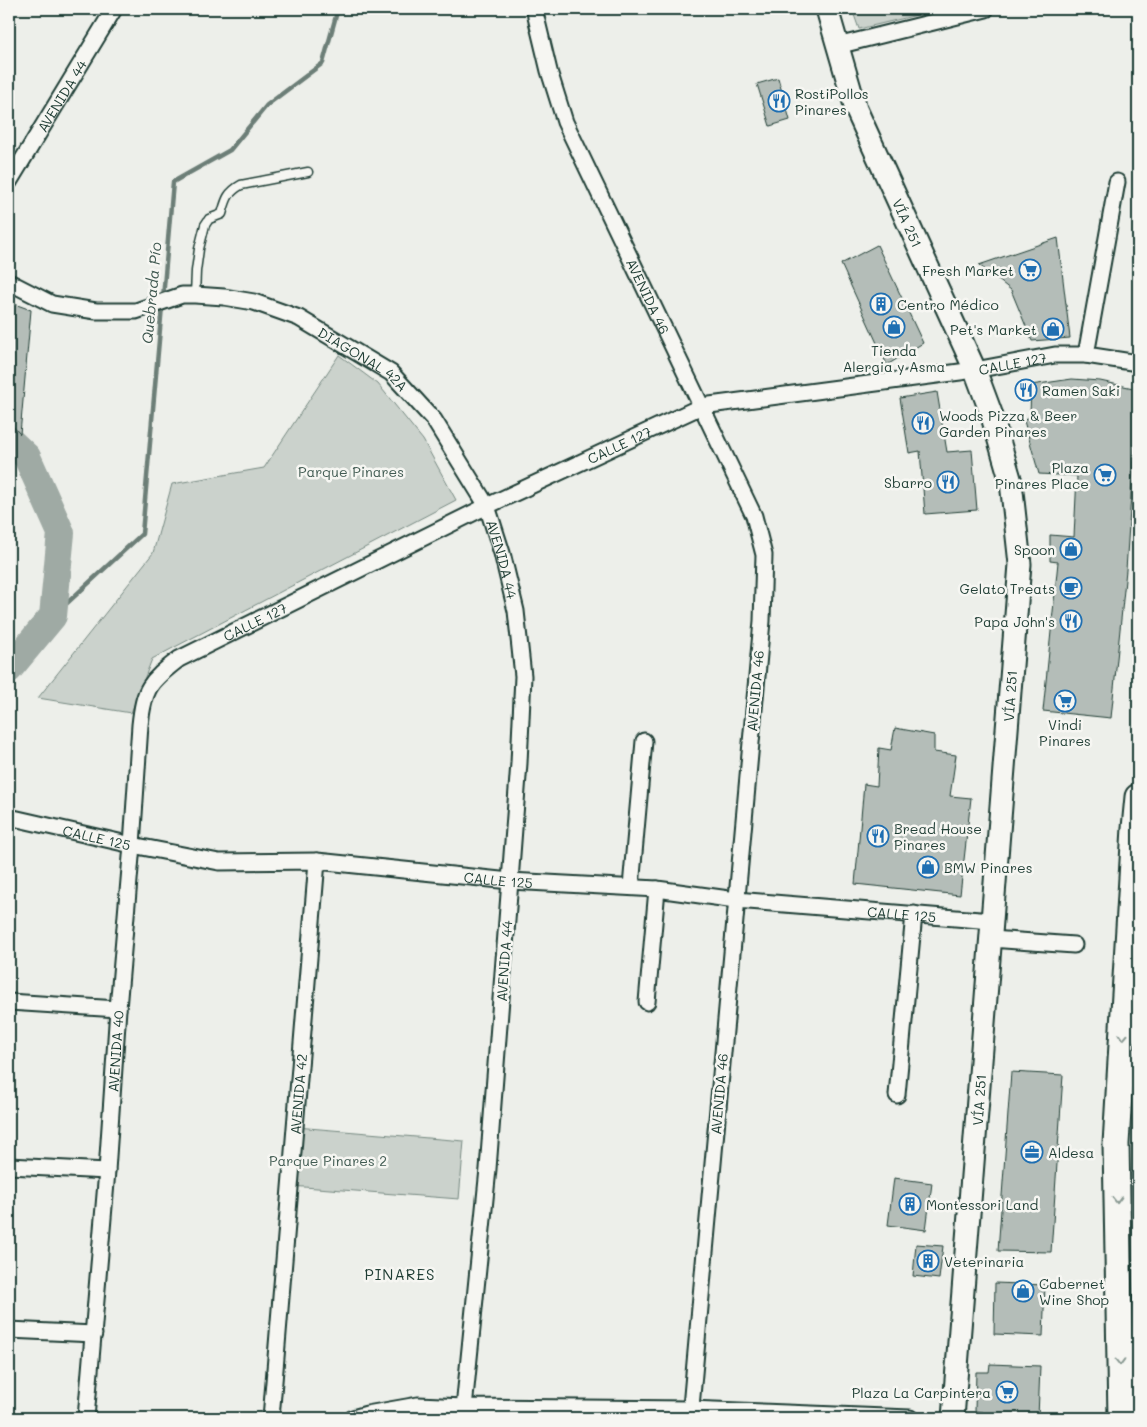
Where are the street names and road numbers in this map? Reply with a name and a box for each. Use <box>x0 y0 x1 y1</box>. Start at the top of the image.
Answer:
street label: AVENIDA 44 <box>32 55 91 135</box>
street label: VÍA 251 <box>888 195 927 250</box>
street label: AVENIDA 46 <box>622 255 675 337</box>
street label: DIAGONAL 42A <box>315 322 412 395</box>
street label: CALLE 127 <box>977 347 1048 379</box>
street label: CALLE 127 <box>584 421 654 468</box>
street label: AVENIDA 44 <box>482 517 522 601</box>
street label: CALLE 127 <box>220 597 290 645</box>
street label: AVENIDA 46 <box>742 650 768 732</box>
street label: VÍA 251 <box>999 670 1021 722</box>
street label: CALLE 125 <box>61 820 133 854</box>
street label: CALLE 125 <box>463 867 533 892</box>
street label: CALLE 125 <box>866 901 937 926</box>
street label: AVENIDA 44 <box>492 919 516 1002</box>
street label: AVENIDA 40 <box>103 1009 127 1093</box>
street label: AVENIDA 42 <box>285 1053 311 1135</box>
street label: AVENIDA 46 <box>706 1053 732 1135</box>
street label: VÍA 251 <box>968 1074 990 1126</box>

